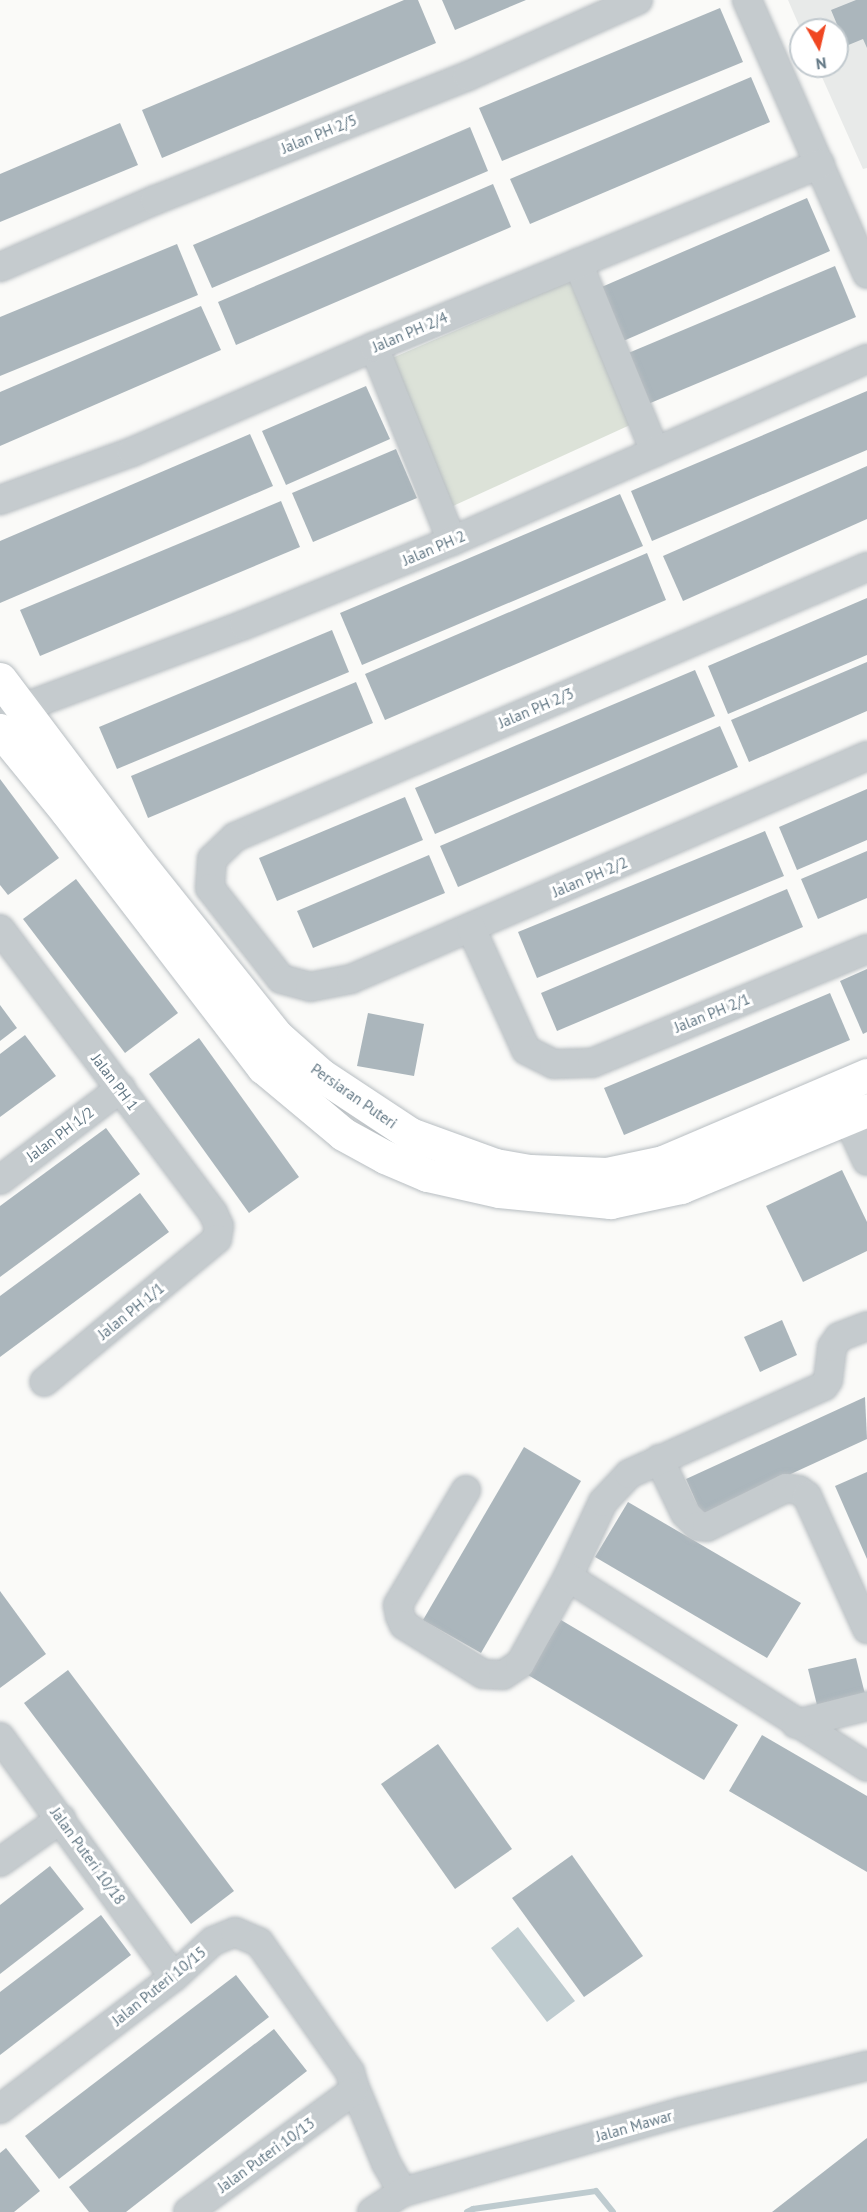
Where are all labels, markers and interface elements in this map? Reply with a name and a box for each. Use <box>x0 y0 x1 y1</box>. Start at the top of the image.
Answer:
north arrow <box>789 18 849 78</box>
text: N <box>815 53 828 74</box>
street label: Jalan PH 2/5 <box>279 111 359 157</box>
street label: Jalan PH 2/4 <box>370 308 450 356</box>
street label: Jalan PH 2 <box>400 527 468 569</box>
street label: Jalan PH 2/3 <box>496 684 576 732</box>
street label: Jalan PH 2/2 <box>550 853 630 901</box>
street label: Jalan PH 2/1 <box>672 990 752 1036</box>
street label: Jalan PH 1 <box>88 1050 142 1114</box>
street label: Persiaran Puteri <box>308 1060 400 1132</box>
street label: Jalan PH 1/2 <box>23 1103 97 1165</box>
street label: Jalan PH 1/1 <box>94 1279 168 1343</box>
street label: Jalan Puteri 10/18 <box>47 1804 129 1908</box>
street label: Jalan Puteri 10/15 <box>108 1943 210 2029</box>
street label: Jalan Mawar <box>594 2107 674 2145</box>
street label: Jalan Puteri 10/13 <box>214 2114 318 2196</box>

